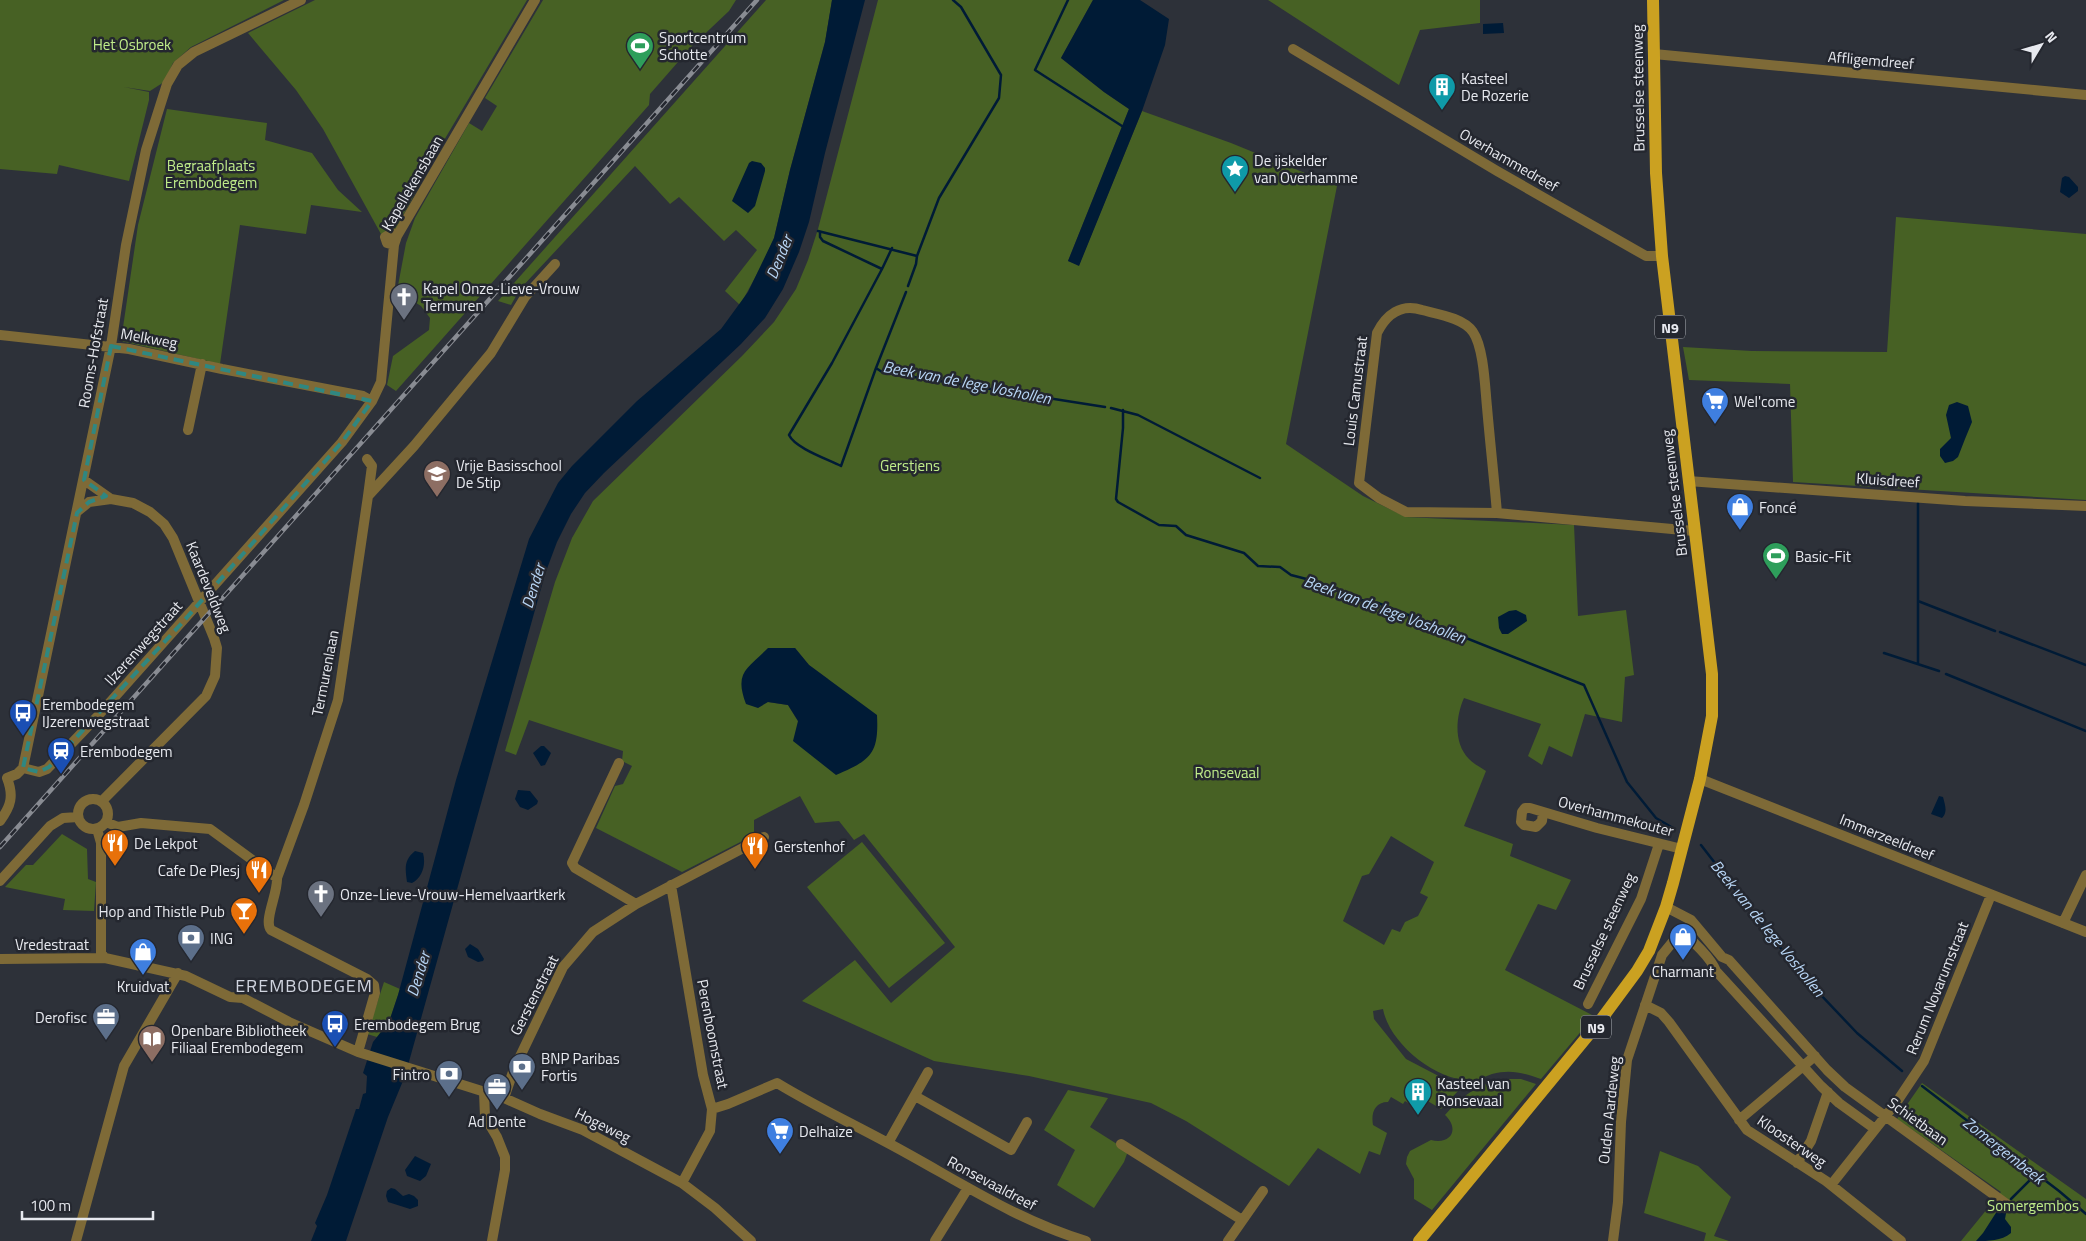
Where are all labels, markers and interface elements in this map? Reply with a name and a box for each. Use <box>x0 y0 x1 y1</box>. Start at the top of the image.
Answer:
north arrow <box>2016 20 2066 70</box>
street label: Brusselse steenweg <box>1625 24 1651 152</box>
place label: Sportcentrum Schotte <box>659 26 746 66</box>
text: N <box>2040 26 2063 47</box>
sports icon: Sportcentrum Schotte <box>625 31 655 70</box>
park label: Het Osbroek <box>93 33 171 56</box>
street label: Affligemdreef <box>1827 45 1915 75</box>
place label: Kasteel De Rozerie <box>1461 67 1529 107</box>
building icon: Kasteel De Rozerie <box>1427 72 1457 111</box>
street label: Overhammedreef <box>1455 122 1563 198</box>
street label: Kapellekensbaan <box>375 131 449 235</box>
place label: De ijskelder van Overhamme <box>1254 149 1358 189</box>
park label: Begraafplaats Erembodegem <box>165 154 257 194</box>
place icon: De ijskelder van Overhamme <box>1220 154 1250 193</box>
water label: Dender <box>759 230 799 283</box>
place label: Kapel Onze-Lieve-Vrouw Termuren <box>423 277 580 317</box>
church icon: Kapel Onze-Lieve-Vrouw Termuren <box>389 282 419 321</box>
street label: Rooms-Hofstraat <box>72 295 114 410</box>
road number: N9 <box>1655 316 1685 338</box>
street label: Melkweg <box>119 322 180 354</box>
street label: Louis Camustraat <box>1337 334 1373 447</box>
water label: Beek van de lege Voshollen <box>881 354 1054 410</box>
supermarket icon: Wel'come <box>1700 386 1730 425</box>
place label: Wel'come <box>1734 390 1795 413</box>
street label: Brusselse steenweg <box>1655 428 1693 558</box>
place label: Vrije Basisschool De Stip <box>456 454 562 494</box>
park label: Gerstjens <box>880 454 940 477</box>
school or university icon: Vrije Basisschool De Stip <box>422 459 452 498</box>
street label: Kluisdreef <box>1856 466 1920 494</box>
shop icon: Foncé <box>1725 492 1755 531</box>
place label: Foncé <box>1759 496 1797 519</box>
street label: Kaardeveldweg <box>180 538 238 636</box>
sports icon: Basic-Fit <box>1761 541 1791 580</box>
place label: Basic-Fit <box>1795 545 1852 568</box>
water label: Dender <box>515 559 552 611</box>
water label: Beek van de lege Voshollen <box>1301 569 1470 650</box>
street label: IJzerenwegstraat <box>99 595 188 691</box>
street label: Termurenlaan <box>305 628 345 718</box>
place label: Erembodegem IJzerenwegstraat <box>42 693 150 733</box>
bus stop icon: Erembodegem IJzerenwegstraat <box>8 698 38 737</box>
station icon: Erembodegem <box>46 736 76 775</box>
place label: Erembodegem <box>80 740 173 763</box>
park label: Ronsevaal <box>1194 761 1260 784</box>
street label: Overhammekouter <box>1556 790 1676 842</box>
street label: Immerzeeldreef <box>1836 808 1938 866</box>
restaurant icon: De Lekpot <box>100 828 130 867</box>
restaurant icon: Gerstenhof <box>740 831 770 870</box>
place label: De Lekpot <box>134 832 198 855</box>
place label: Gerstenhof <box>774 835 845 858</box>
water label: Beek van de lege Voshollen <box>1705 854 1832 1003</box>
restaurant icon: Cafe De Plesj <box>244 855 274 894</box>
place label: Cafe De Plesj <box>158 859 240 882</box>
street label: Brusselse steenweg <box>1567 868 1641 994</box>
church icon: Onze-Lieve-Vrouw-Hemelvaartkerk <box>306 879 336 918</box>
place label: Onze-Lieve-Vrouw-Hemelvaartkerk <box>340 883 565 906</box>
bar icon: Hop and Thistle Pub <box>229 896 259 935</box>
place label: Hop and Thistle Pub <box>98 900 225 923</box>
street label: Rerum Novarumstraat <box>1900 917 1974 1058</box>
shop icon: Charmant <box>1668 922 1698 961</box>
bank icon: ING <box>176 923 206 962</box>
place label: ING <box>210 927 233 950</box>
street label: Vredestraat <box>15 933 90 956</box>
shop icon: Kruidvat <box>128 937 158 976</box>
water label: Dender <box>400 947 437 999</box>
street label: Gerstenstraat <box>504 950 564 1039</box>
place label: Charmant <box>1652 960 1715 983</box>
district label: EREMBODEGEM <box>235 972 373 999</box>
place label: Kruidvat <box>117 975 170 998</box>
street label: Perenboomstraat <box>691 977 735 1091</box>
office icon: Derofisc <box>91 1002 121 1041</box>
place label: Derofisc <box>35 1006 87 1029</box>
bus stop icon: Erembodegem Brug <box>320 1009 350 1048</box>
place label: Erembodegem Brug <box>354 1013 480 1036</box>
road number: N9 <box>1581 1016 1611 1038</box>
place label: Openbare Bibliotheek Filiaal Erembodegem <box>171 1019 306 1059</box>
library icon: Openbare Bibliotheek Filiaal Erembodegem <box>137 1024 167 1063</box>
place label: BNP Paribas Fortis <box>541 1047 620 1087</box>
bank icon: BNP Paribas Fortis <box>507 1052 537 1091</box>
street label: Ouden Aardeweg <box>1592 1055 1626 1165</box>
bank icon: Fintro <box>434 1059 464 1098</box>
place label: Fintro <box>393 1063 430 1086</box>
office icon: Ad Dente <box>482 1072 512 1111</box>
place label: Kasteel van Ronsevaal <box>1437 1072 1510 1112</box>
building icon: Kasteel van Ronsevaal <box>1403 1077 1433 1116</box>
street label: Schietbaan <box>1883 1091 1953 1151</box>
street label: Hogeweg <box>571 1102 635 1149</box>
street label: Kloosterweg <box>1753 1109 1832 1173</box>
place label: Ad Dente <box>468 1110 526 1133</box>
water label: Zomergembeek <box>1958 1110 2051 1191</box>
supermarket icon: Delhaize <box>765 1116 795 1155</box>
place label: Delhaize <box>799 1120 853 1143</box>
street label: Ronsevaaldreef <box>943 1150 1041 1216</box>
scale bar <box>22 1188 154 1220</box>
text: 100 m <box>30 1194 71 1217</box>
park label: Somergembos <box>1987 1194 2079 1217</box>

